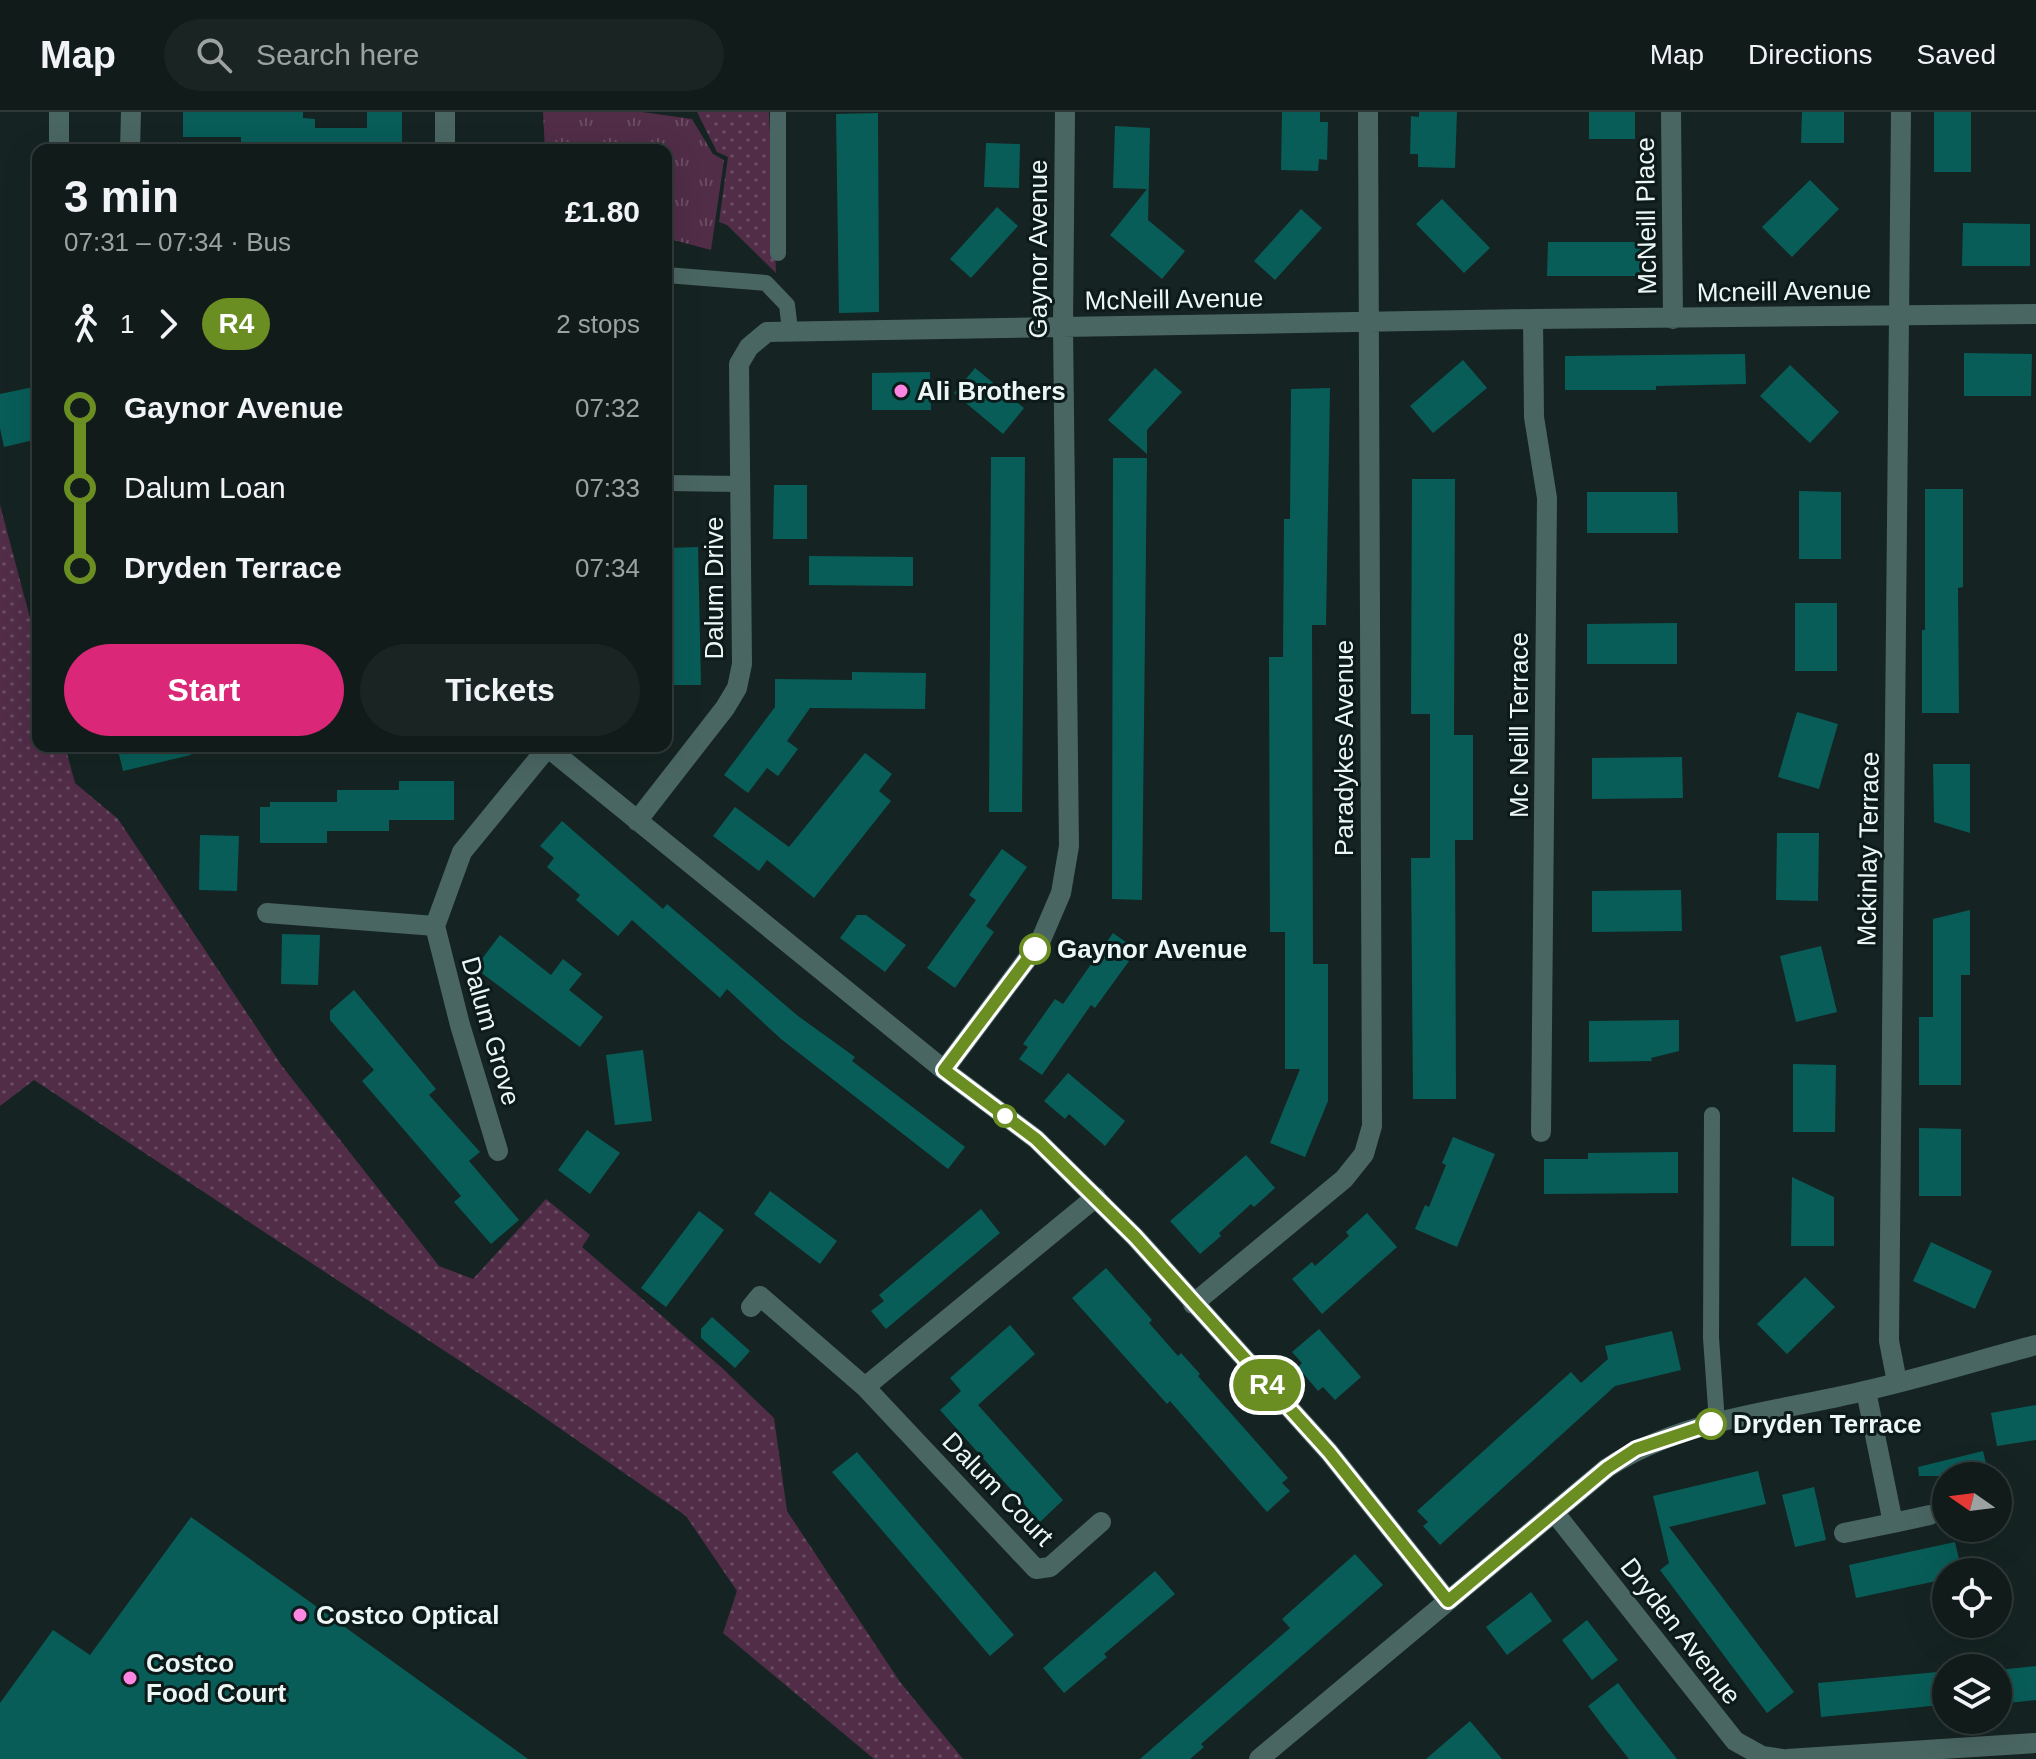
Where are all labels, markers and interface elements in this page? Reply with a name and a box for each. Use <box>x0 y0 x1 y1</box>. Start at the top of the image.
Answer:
search box <box>164 19 724 91</box>
icon: search <box>192 33 236 77</box>
text: Map <box>40 34 116 76</box>
text: Search here <box>256 38 419 71</box>
text: Map <box>1650 39 1704 70</box>
text: Directions <box>1748 39 1873 70</box>
text: Saved <box>1917 39 1996 70</box>
street label: McNeill Place <box>1630 137 1662 295</box>
street label: Gaynor Avenue <box>1023 160 1053 338</box>
text: 3 min <box>64 172 179 221</box>
text: £1.80 <box>565 195 640 228</box>
text: 07:31 – 07:34 · Bus <box>64 227 291 257</box>
street label: Mcneill Avenue <box>1697 274 1871 308</box>
street label: McNeill Avenue <box>1084 282 1264 316</box>
icon: walk <box>64 302 108 346</box>
icon: forward <box>146 302 190 346</box>
text: R4 <box>218 308 254 339</box>
text: 1 <box>120 309 134 339</box>
text: 2 stops <box>556 309 640 339</box>
place label: Ali Brothers <box>917 376 1066 406</box>
marker: Ali Brothers <box>892 382 910 400</box>
text: Gaynor Avenue <box>124 391 344 424</box>
text: 07:32 <box>575 393 640 423</box>
text: Dalum Loan <box>124 471 286 504</box>
text: 07:33 <box>575 473 640 503</box>
street label: Dalum Drive <box>699 516 729 660</box>
text: Dryden Terrace <box>124 551 342 584</box>
text: 07:34 <box>575 553 640 583</box>
street label: Mc Neill Terrace <box>1504 632 1534 818</box>
street label: Paradykes Avenue <box>1329 640 1359 856</box>
button: Start <box>64 644 344 736</box>
button: Tickets <box>360 644 640 736</box>
street label: Mckinlay Terrace <box>1851 751 1885 947</box>
marker: Gaynor Avenue <box>1020 934 1050 964</box>
place label: Gaynor Avenue <box>1057 934 1247 964</box>
street label: Dalum Grove <box>455 953 527 1109</box>
unlabelled marker <box>994 1105 1016 1127</box>
line badge: R4 <box>1231 1359 1303 1411</box>
text: R4 <box>1249 1369 1285 1400</box>
marker: Dryden Terrace <box>1696 1409 1726 1439</box>
place label: Dryden Terrace <box>1733 1409 1922 1439</box>
street label: Dalum Court <box>937 1426 1060 1552</box>
north arrow <box>1932 1462 2012 1542</box>
map controls <box>1932 1462 2012 1734</box>
street label: Dryden Avenue <box>1615 1552 1747 1710</box>
button: locate <box>1932 1558 2012 1638</box>
place label: Costco Optical <box>316 1600 499 1630</box>
marker: Costco Optical <box>291 1606 309 1624</box>
place label: Costco Food Court <box>146 1648 286 1708</box>
button: layers <box>1932 1654 2012 1734</box>
marker: Costco Food Court <box>121 1669 139 1687</box>

